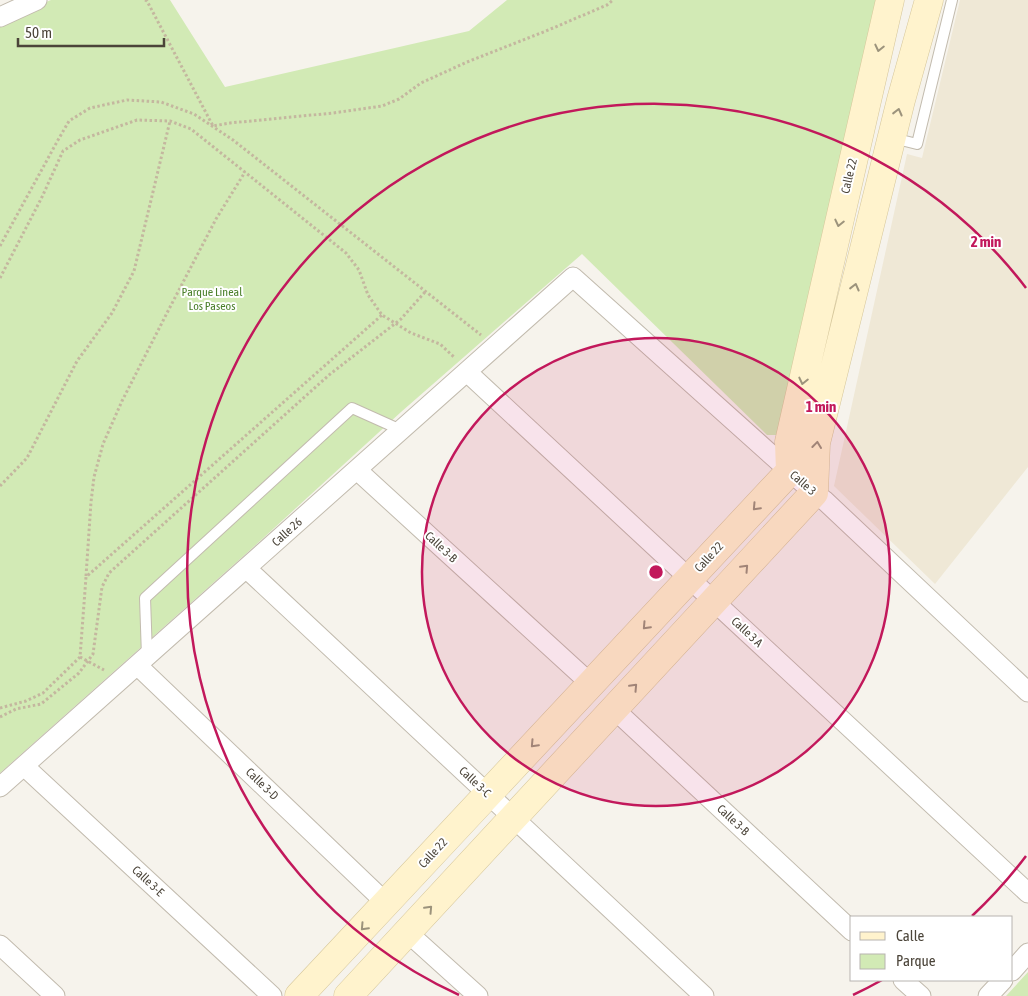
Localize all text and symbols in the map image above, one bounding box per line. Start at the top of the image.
scale bar [18,15,164,47]
text: 50 m [25,24,52,41]
one-way arrow [874,43,885,52]
one-way arrow [892,108,903,117]
street label: Calle 22 [838,157,860,195]
one-way arrow [834,219,845,227]
text: 2 min [971,233,1001,250]
one-way arrow [849,282,860,291]
park label: Parque Lineal Los Paseos [182,285,243,313]
one-way arrow [798,377,809,386]
text: 1 min [806,398,836,415]
one-way arrow [811,441,822,449]
street label: Calle 3 [787,468,819,498]
one-way arrow [753,501,762,510]
street label: Calle 26 [269,515,305,549]
street label: Calle 3-B [422,529,460,566]
street label: Calle 22 [692,539,726,575]
centre of rings [647,563,665,581]
one-way arrow [739,565,748,574]
street label: Calle 3 A [729,614,766,650]
one-way arrow [642,620,651,629]
one-way arrow [628,684,637,693]
one-way arrow [531,739,540,748]
street label: Calle 3-C [456,764,494,801]
street label: Calle 3-D [243,765,281,803]
street label: Calle 3-B [714,802,752,839]
street label: Calle 22 [416,835,450,871]
street label: Calle 3-E [129,863,167,899]
one-way arrow [423,906,432,915]
legend [850,916,1013,981]
one-way arrow [361,921,370,930]
text: Calle [896,927,925,944]
text: Parque [896,952,936,969]

